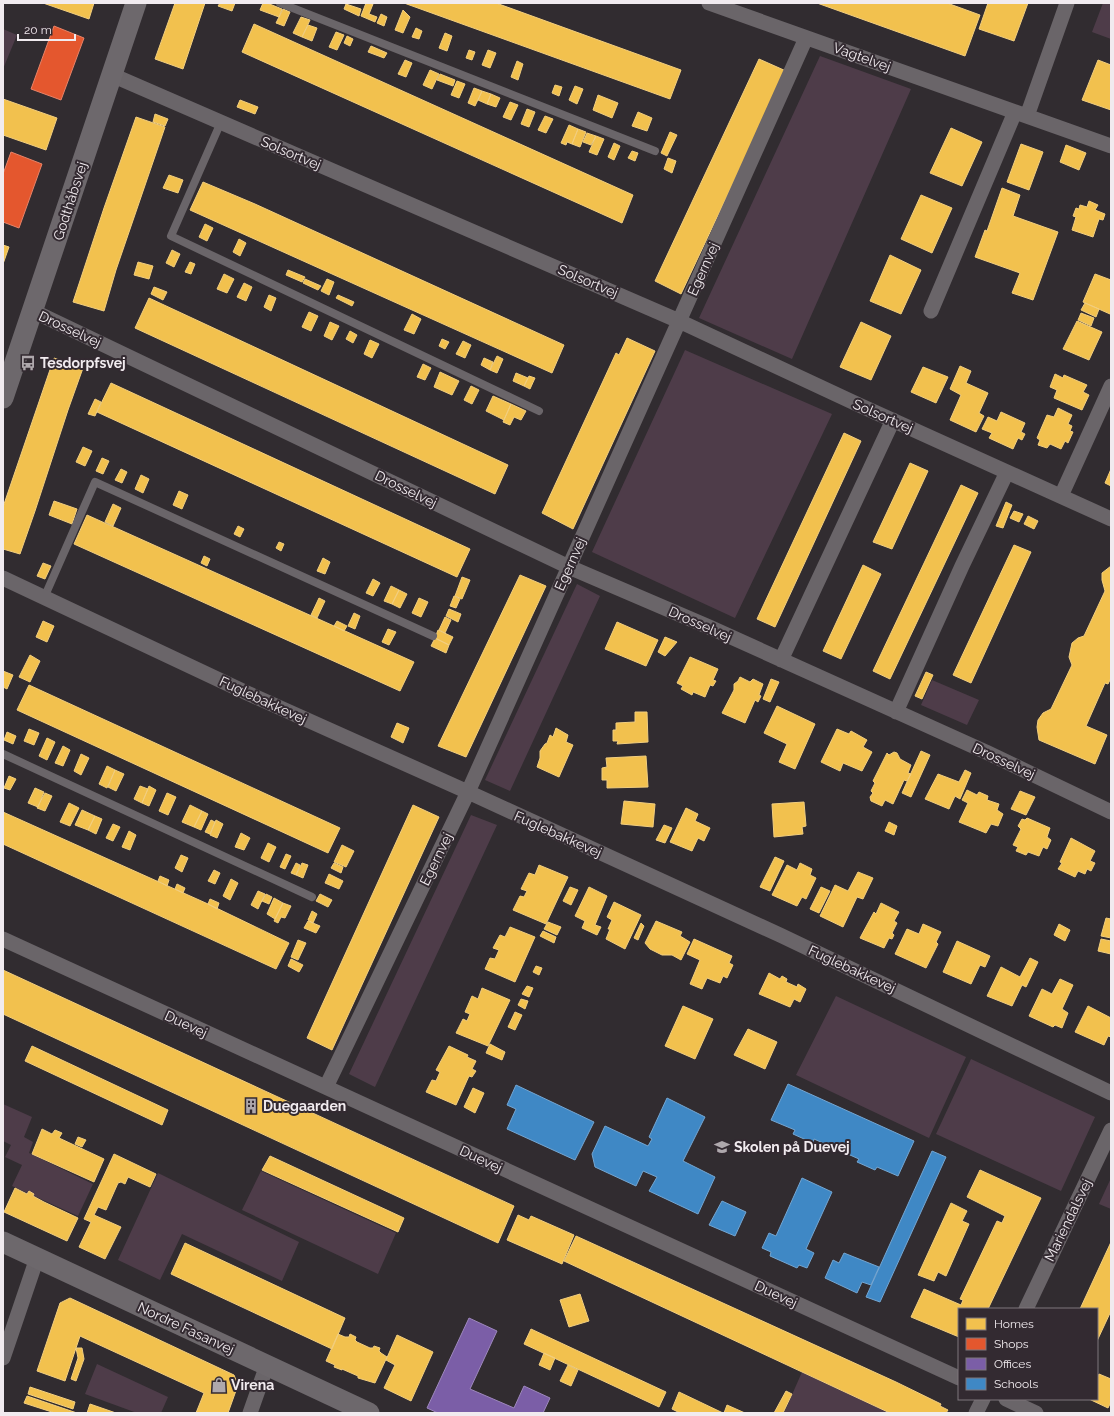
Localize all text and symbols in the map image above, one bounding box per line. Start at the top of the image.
scale bar [18,16,75,42]
text: 20 m [24,23,52,37]
street label: Vagtelvej [831,39,893,75]
street label: Solsortvej [258,133,324,173]
street label: Godthåbsvej [50,160,90,242]
street label: Egernvej [684,240,722,298]
street label: Solsortvej [555,261,621,301]
street label: Drosselvej [36,308,104,350]
bus stop icon: Tesdorpfsvej [19,354,37,372]
place label: Tesdorpfsvej [40,355,126,371]
street label: Solsortvej [851,396,915,436]
street label: Drosselvej [372,467,440,511]
street label: Egernvej [551,535,589,593]
street label: Drosselvej [666,603,734,645]
street label: Fuglebakkevej [217,673,309,727]
street label: Drosselvej [970,740,1038,782]
street label: Fuglebakkevej [512,808,604,860]
street label: Egernvej [416,830,456,888]
street label: Fuglebakkevej [806,942,898,996]
street label: Duevej [162,1007,210,1041]
building icon: Duegaarden [242,1097,260,1115]
place label: Duegaarden [263,1098,346,1114]
school or university icon: Skolen på Duevej [713,1138,731,1156]
place label: Skolen på Duevej [734,1139,850,1155]
street label: Duevej [457,1142,505,1176]
street label: Mariendalsvej [1041,1176,1095,1264]
street label: Duevej [752,1277,800,1311]
street label: Nordre Fasanvej [135,1299,237,1357]
legend [958,1308,1098,1400]
text: Homes [994,1317,1034,1331]
text: Shops [994,1337,1029,1351]
text: Offices [994,1357,1031,1371]
shop icon: Virena [210,1376,228,1394]
place label: Virena [231,1377,274,1393]
text: Schools [994,1377,1038,1391]

